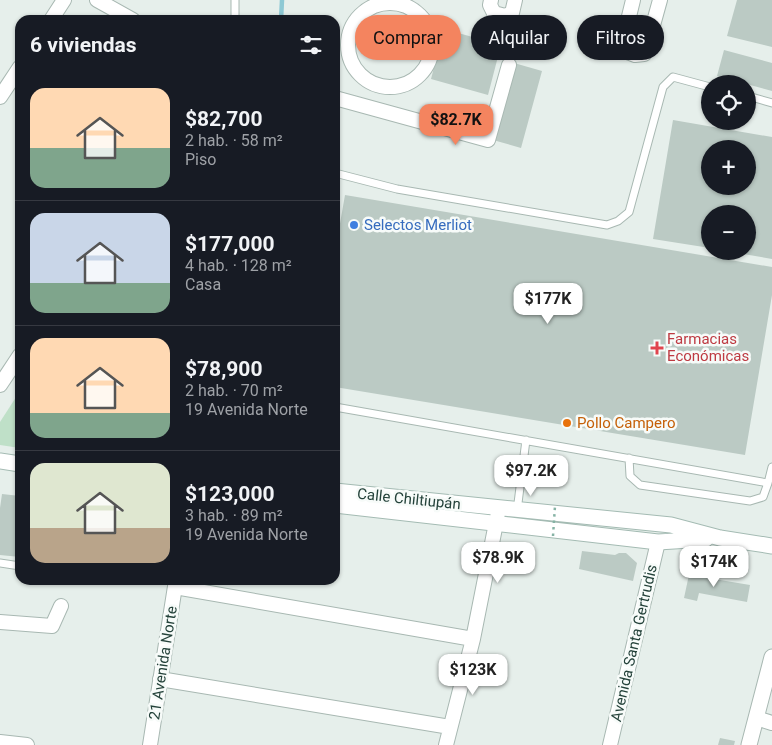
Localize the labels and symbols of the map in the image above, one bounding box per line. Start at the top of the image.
pin: $82.7K [415,104,497,146]
place label: Selectos Merliot [364,216,472,234]
marker: Selectos Merliot [348,219,360,231]
pin: $177K [513,282,583,325]
place label: Farmacias Económicas [667,330,749,365]
marker: Farmacias Económicas [651,342,663,354]
place label: Pollo Campero [577,414,675,432]
marker: Pollo Campero [561,417,573,429]
pin: $97.2K [490,454,572,497]
street label: Calle Chiltiupán [356,485,462,513]
pin: $78.9K [457,542,539,584]
pin: $174K [679,546,749,588]
street label: Avenida Santa Gertrudis [607,563,661,723]
street label: 21 Avenida Norte [145,605,181,721]
pin: $123K [438,654,508,696]

